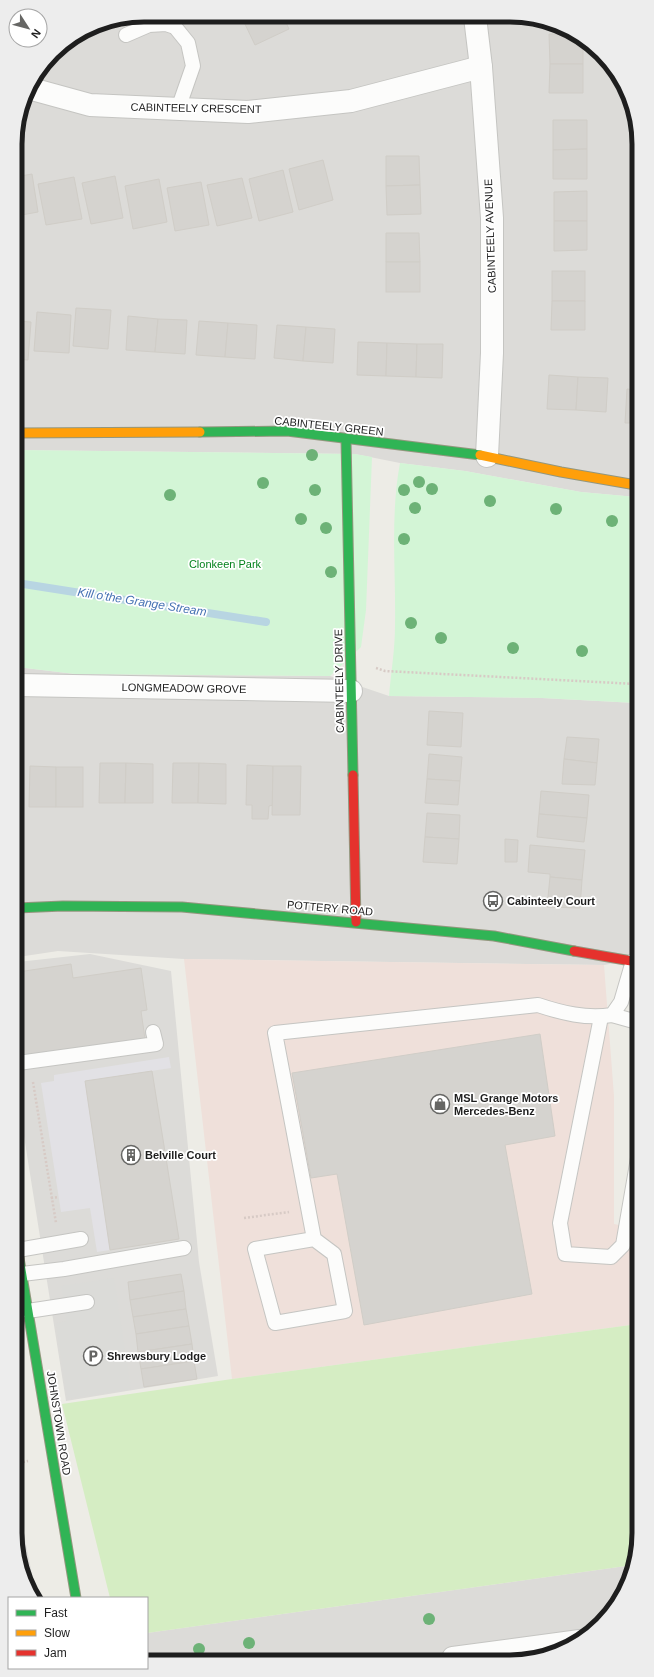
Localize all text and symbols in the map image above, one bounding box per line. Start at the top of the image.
north arrow [8,8,48,48]
text: N [29,27,43,41]
street label: CABINTEELY CRESCENT [130,101,262,115]
street label: CABINTEELY AVENUE [482,179,498,293]
street label: CABINTEELY GREEN [274,414,384,438]
park label: Clonkeen Park [189,558,262,570]
water label: Kill o'the Grange Stream [77,585,207,619]
street label: CABINTEELY DRIVE [332,629,346,733]
street label: LONGMEADOW GROVE [122,681,246,695]
bus stop icon: Cabinteely Court [482,890,504,912]
place label: Cabinteely Court [507,895,595,907]
street label: POTTERY ROAD [286,898,374,918]
place label: MSL Grange Motors Mercedes-Benz [454,1092,558,1117]
shop icon: MSL Grange Motors Mercedes-Benz [429,1093,451,1115]
building icon: Belville Court [120,1144,142,1166]
place label: Belville Court [145,1149,216,1161]
parking icon: Shrewsbury Lodge [82,1345,104,1367]
place label: Shrewsbury Lodge [107,1350,206,1362]
street label: JOHNSTOWN ROAD [45,1370,73,1476]
legend [8,1597,148,1669]
text: Fast [44,1606,68,1620]
text: Slow [44,1626,70,1640]
text: Jam [44,1646,67,1660]

